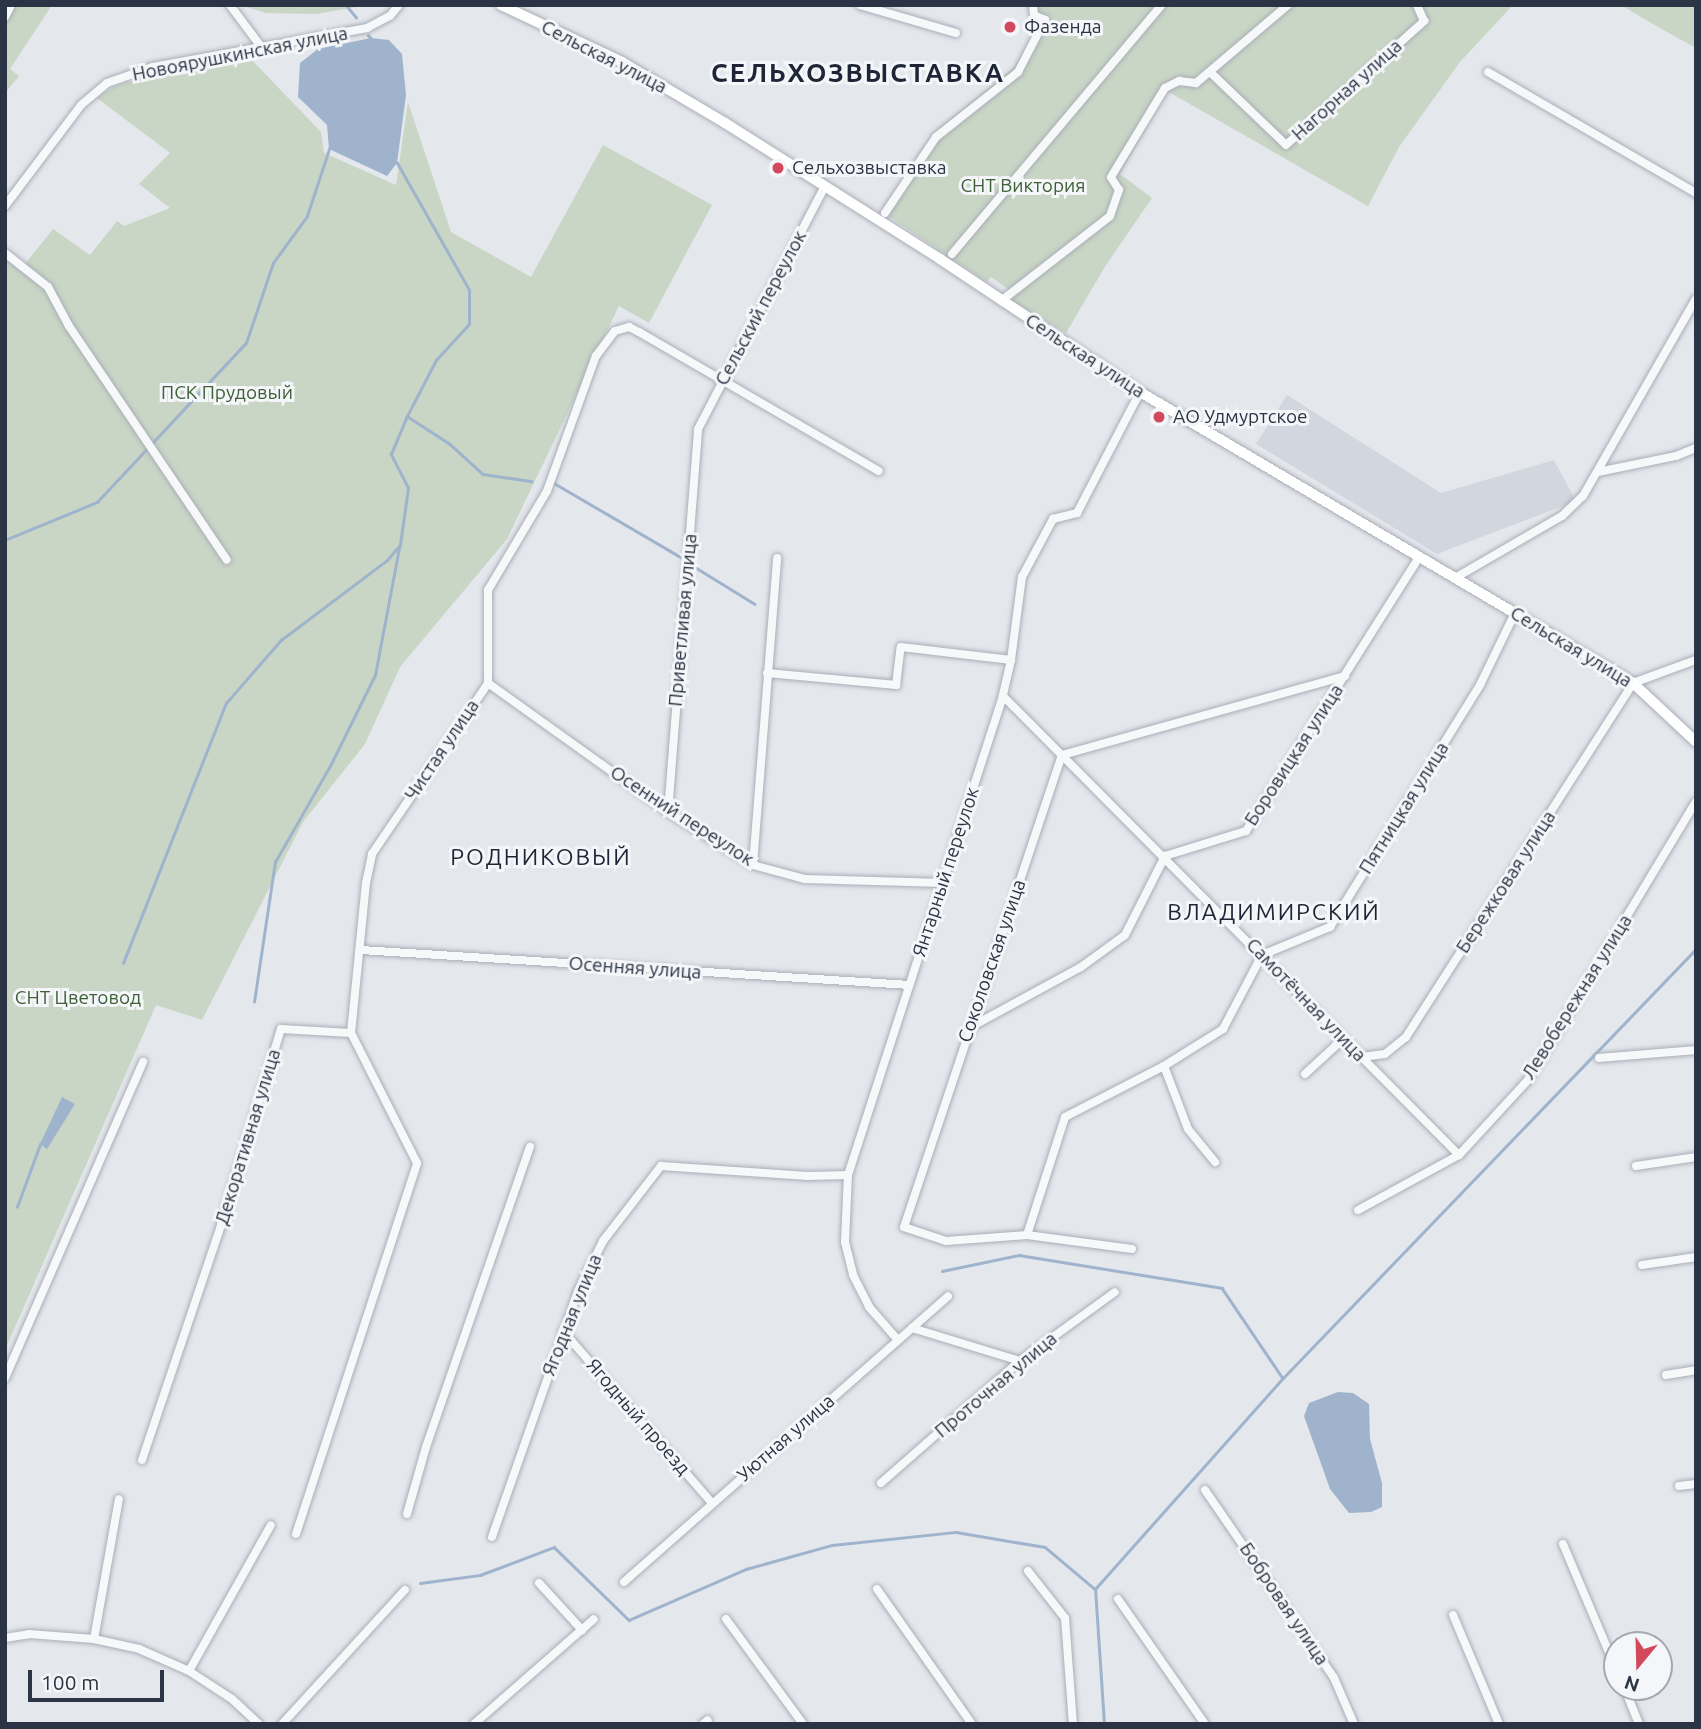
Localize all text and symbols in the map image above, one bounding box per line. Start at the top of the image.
street label: Сельская улица [537,16,671,98]
place label: Фазенда [1024,16,1102,38]
marker: Фазенда [1002,19,1018,35]
street label: Новоярушкинская улица [130,22,350,86]
street label: Нагорная улица [1287,35,1407,145]
district label: СЕЛЬХОЗВЫСТАВКА [713,57,1003,89]
place label: Сельхозвыставка [792,157,946,179]
marker: Сельхозвыставка [770,160,786,176]
park label: СНТ Виктория [960,175,1086,197]
street label: Сельский переулок [710,227,812,389]
street label: Сельская улица [1021,309,1149,403]
park label: ПСК Прудовый [161,382,293,404]
place label: АО Удмуртское [1173,406,1307,428]
marker: АО Удмуртское [1151,409,1167,425]
street label: Приветливая улица [664,533,702,707]
street label: Сельская улица [1506,602,1636,692]
street label: Боровицкая улица [1240,680,1348,830]
street label: Чистая улица [400,695,484,805]
street label: Пятницкая улица [1354,738,1454,878]
street label: Осенний переулок [606,761,758,871]
street label: Янтарный переулок [908,784,984,960]
street label: Бережковая улица [1451,807,1561,957]
district label: РОДНИКОВЫЙ [452,843,630,871]
street label: Соколовская улица [953,876,1031,1046]
district label: ВЛАДИМИРСКИЙ [1169,898,1379,926]
street label: Левобережная улица [1517,910,1637,1084]
street label: Самотёчная улица [1241,934,1371,1066]
street label: Осенняя улица [568,952,702,984]
park label: СНТ Цветовод [15,987,141,1009]
street label: Декоративная улица [210,1046,286,1228]
street label: Ягодная улица [537,1251,607,1379]
street label: Проточная улица [930,1327,1062,1443]
street label: Ягодный проезд [581,1354,695,1480]
street label: Уютная улица [733,1390,839,1486]
street label: Бобровая улица [1235,1538,1333,1670]
north arrow [1603,1631,1673,1701]
scale bar [32,1656,168,1700]
text: 100 m [41,1670,99,1694]
text: N [1622,1671,1642,1697]

